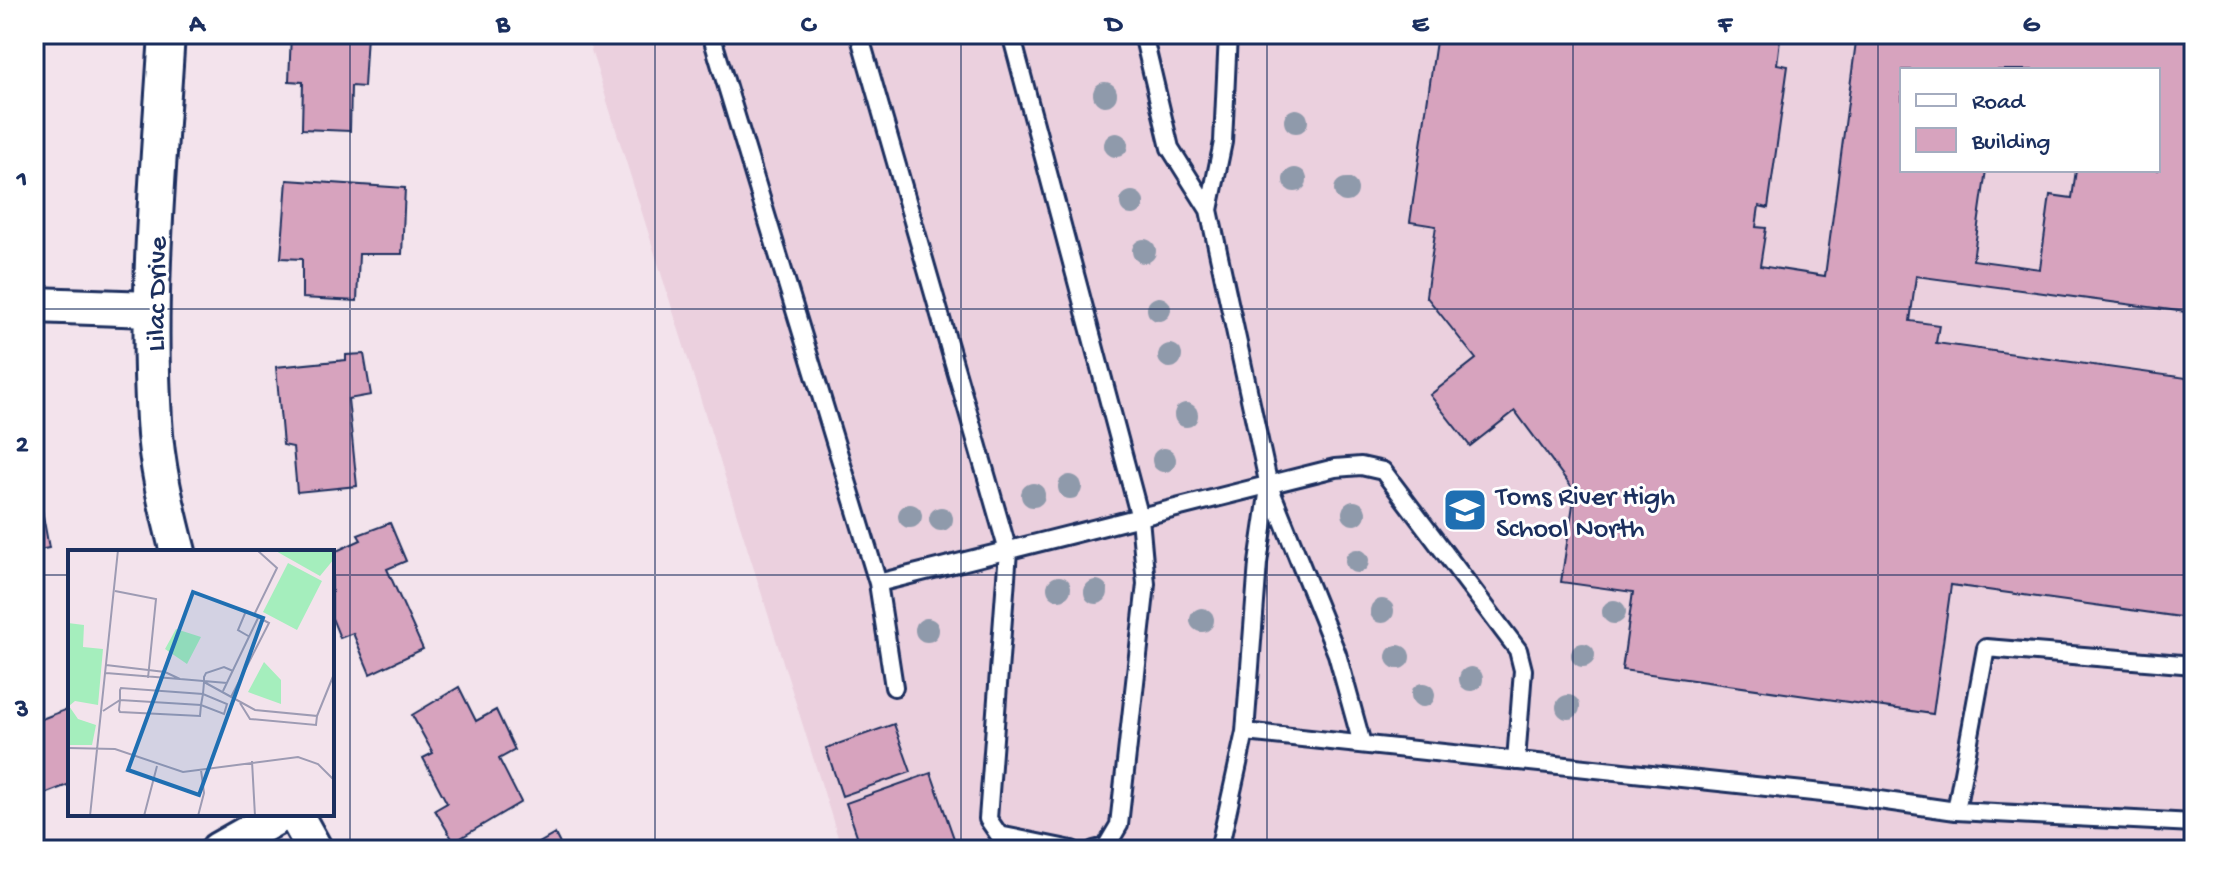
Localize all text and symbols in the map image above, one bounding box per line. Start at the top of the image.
text: A [188,11,206,42]
text: B [495,11,511,42]
text: C [801,11,818,42]
text: D [1104,11,1124,42]
text: E [1412,11,1430,42]
text: F [1717,11,1733,42]
text: G [2023,11,2041,42]
legend [1900,68,2160,172]
text: Road [1972,89,2026,118]
text: Building [1971,129,2050,158]
text: 1 [16,166,27,197]
street label: Lilac Drive [141,236,176,352]
text: 2 [16,431,29,462]
place label: Toms River High School North [1494,482,1675,547]
school or university icon: Toms River High School North [1441,486,1489,534]
inset map [68,550,334,816]
text: 3 [14,696,29,727]

